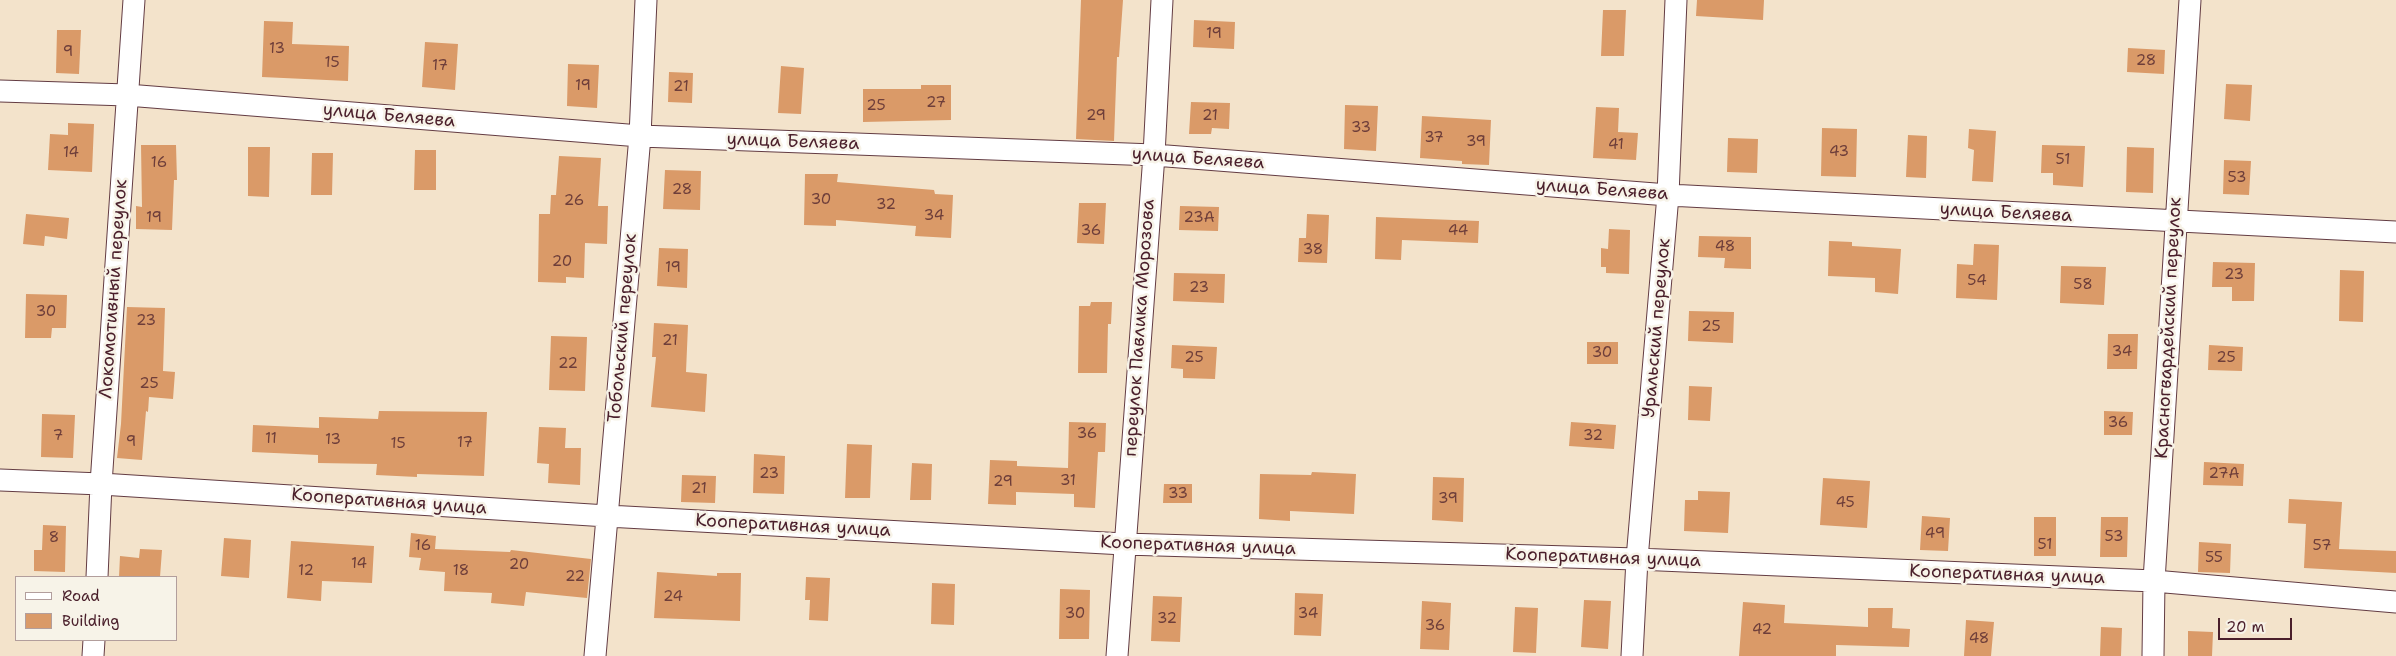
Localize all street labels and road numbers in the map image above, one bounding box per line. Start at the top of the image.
street label: улица Беляева [322,99,456,133]
street label: улица Беляева [726,129,860,155]
street label: улица Беляева [1131,144,1265,174]
street label: улица Беляева [1535,175,1669,205]
street label: Локомотивный переулок [96,179,132,399]
street label: Красногвардейский переулок [2151,197,2187,459]
street label: переулок Павлика Морозова [1120,199,1160,457]
street label: улица Беляева [1939,199,2073,227]
street label: Тобольский переулок [604,233,642,423]
street label: Уральский переулок [1638,237,1676,419]
street label: Кооперативная улица [291,484,487,520]
street label: Кооперативная улица [695,510,891,542]
street label: Кооперативная улица [1100,532,1296,560]
street label: Кооперативная улица [1505,544,1701,572]
street label: Кооперативная улица [1909,561,2105,589]

